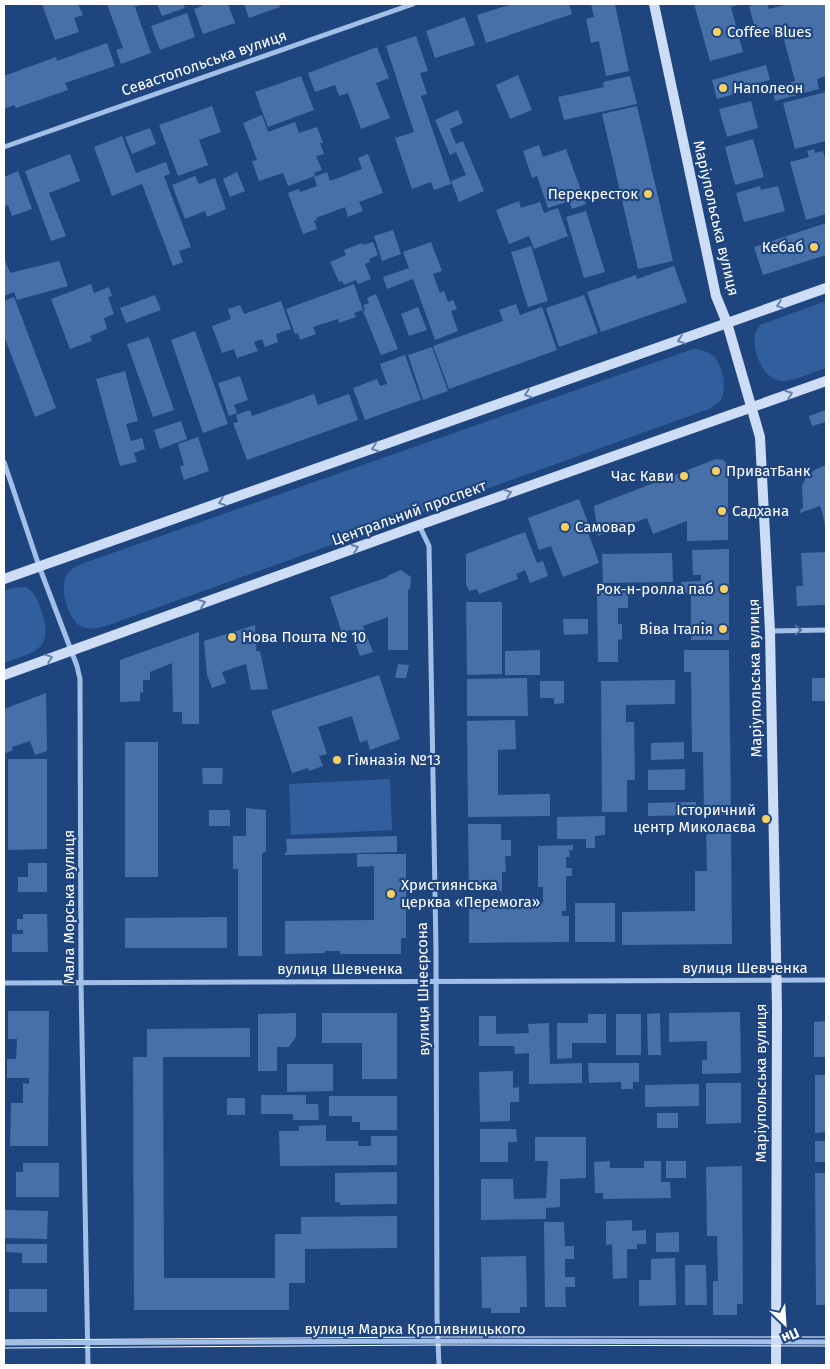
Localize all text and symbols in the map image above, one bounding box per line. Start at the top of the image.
place label: Coffeе Blues [727,23,812,41]
street label: Севастопольська вулиця [119,26,289,100]
marker: Coffeе Blues [711,26,723,38]
place label: Наполеон [733,79,803,97]
marker: Наполеон [717,82,729,94]
street label: Маріупольська вулиця [689,139,743,297]
place label: Перекресток [548,185,638,203]
marker: Перекресток [642,188,654,200]
place label: Кебаб [762,238,804,256]
marker: Кебаб [808,241,820,253]
one-way arrow [777,299,785,309]
one-way arrow [678,334,686,344]
one-way arrow [524,388,533,398]
one-way arrow [784,390,793,400]
one-way arrow [371,442,380,452]
place label: ПриватБанк [726,462,811,480]
marker: ПриватБанк [710,465,722,477]
place label: Час Кави [611,467,674,485]
marker: Час Кави [678,470,690,482]
street label: Центральний проспект [329,477,489,549]
one-way arrow [503,489,512,499]
one-way arrow [218,496,226,506]
place label: Садхана [732,502,789,520]
marker: Садхана [716,505,728,517]
place label: Самовар [575,518,636,536]
marker: Самовар [559,521,571,533]
one-way arrow [350,544,359,554]
place label: Рок-н-ролла паб [596,580,714,598]
marker: Рок-н-ролла паб [718,583,730,595]
street label: Маріупольська вулиця [745,598,765,758]
one-way arrow [198,599,206,609]
place label: Віва Італія [639,620,713,638]
marker: Віва Італія [717,623,729,635]
one-way arrow [794,625,802,635]
place label: Нова Пошта № 10 [242,628,366,646]
marker: Нова Пошта № 10 [226,631,238,643]
one-way arrow [45,654,53,664]
place label: Гімназія №13 [347,751,441,769]
marker: Гімназія №13 [331,754,343,766]
place label: Історичний центр Миколаєва [633,801,756,836]
marker: Історичний центр Миколаєва [760,813,772,825]
street label: Мала Морська вулиця [60,830,78,984]
place label: Християнська церква «Перемога» [401,876,540,911]
marker: Християнська церква «Перемога» [385,888,397,900]
street label: вулиця Шнеєрсона [413,922,433,1056]
street label: вулиця Шевченка [682,959,808,977]
street label: вулиця Шевченка [277,960,403,978]
street label: Маріупольська вулиця [752,1004,770,1162]
north arrow [760,1299,810,1349]
street label: вулиця Марка Кропивницького [304,1320,526,1338]
text: Пн [779,1324,802,1347]

